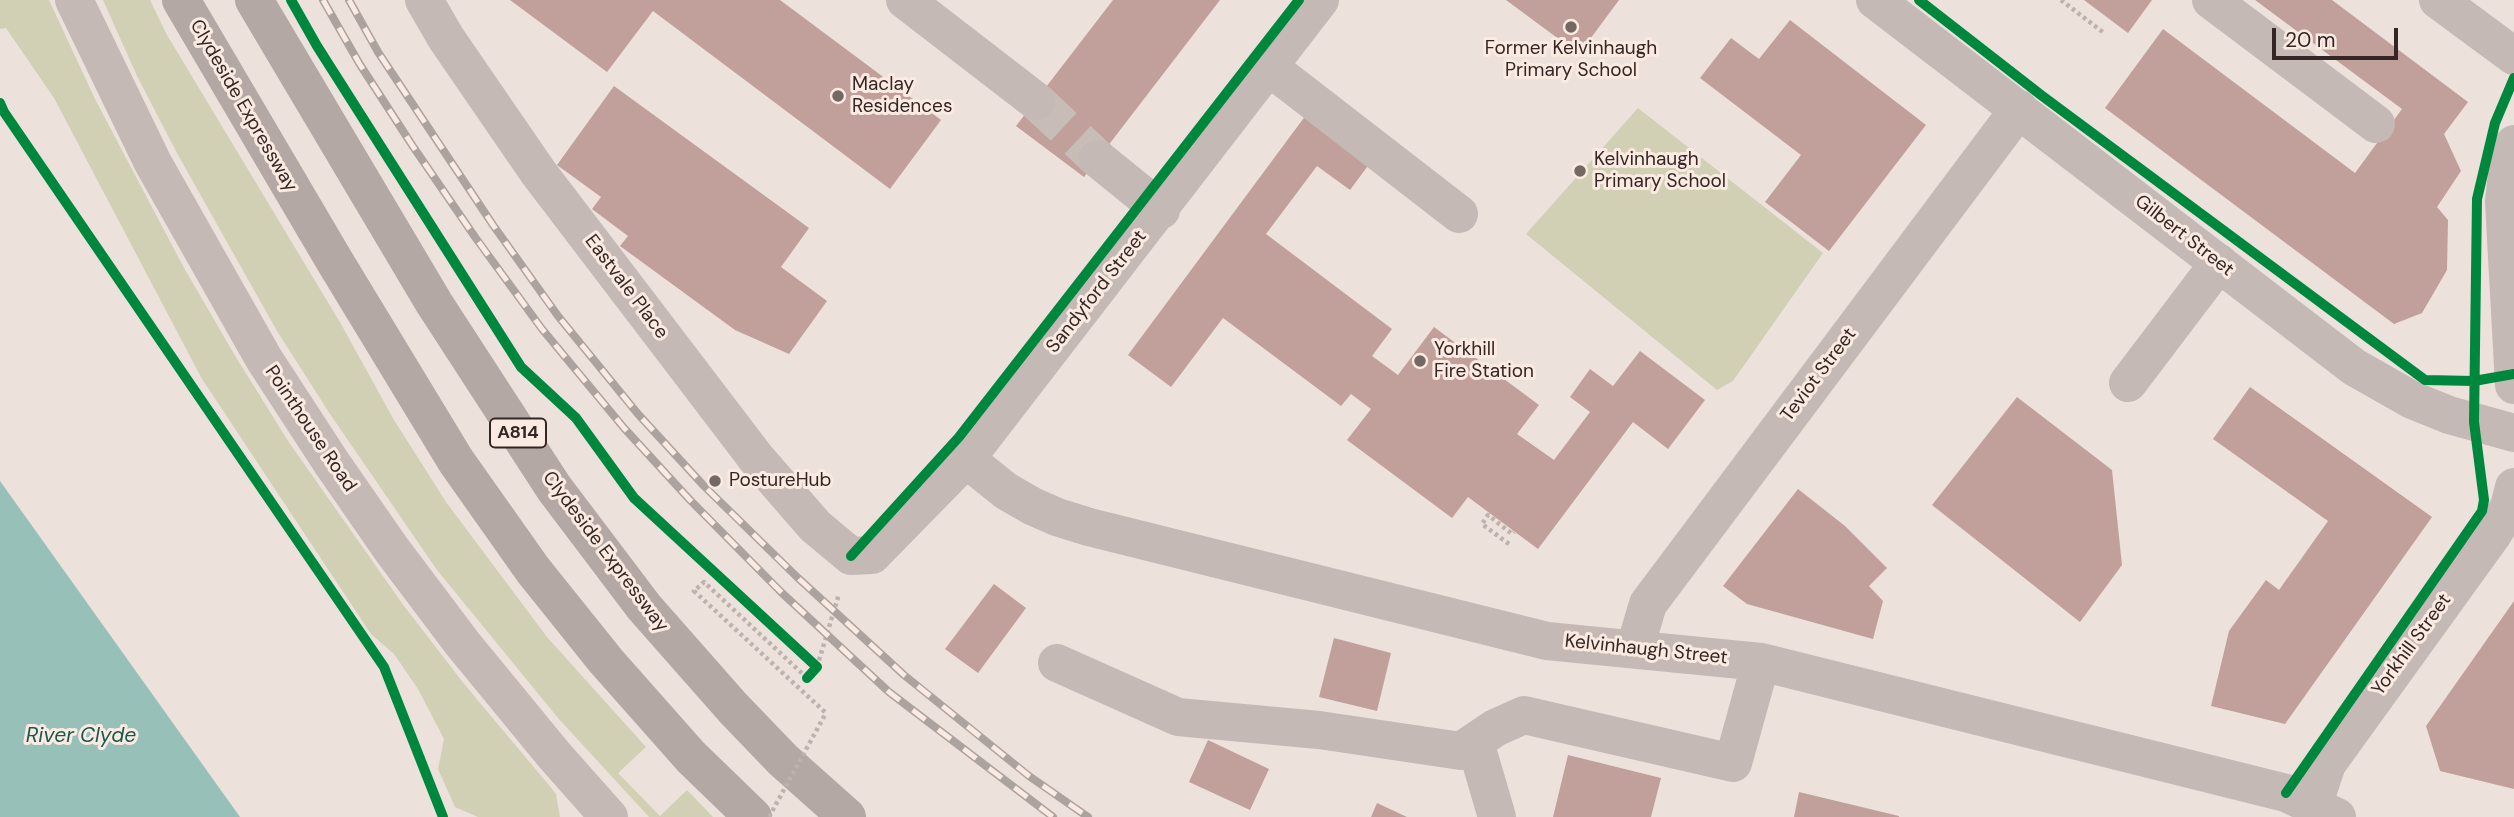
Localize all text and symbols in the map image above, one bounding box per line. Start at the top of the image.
scale bar [2276,14,2402,58]
street label: Clydeside Expressway [184,16,302,196]
marker: Former Kelvinhaugh Primary School [1563,19,1579,35]
text: 20 m [2285,26,2336,54]
place label: Former Kelvinhaugh Primary School [1485,38,1657,82]
place label: Maclay Residences [852,74,952,118]
marker: Maclay Residences [830,88,846,104]
place label: Kelvinhaugh Primary School [1594,149,1726,193]
marker: Kelvinhaugh Primary School [1572,163,1588,179]
street label: Gilbert Street [2130,190,2238,282]
street label: Sandyford Street [1042,226,1152,358]
street label: Eastvale Place [579,230,673,344]
street label: Teviot Street [1776,324,1862,426]
place label: Yorkhill Fire Station [1434,339,1534,383]
marker: Yorkhill Fire Station [1412,353,1428,369]
street label: Pointhouse Road [259,362,361,496]
road number: A814 [490,418,546,447]
street label: Clydeside Expressway [537,467,673,637]
place label: PostureHub [729,470,831,492]
marker: PostureHub [707,473,723,489]
street label: Yorkhill Street [2367,590,2457,700]
street label: Kelvinhaugh Street [1563,630,1729,670]
water label: River Clyde [26,723,136,749]

